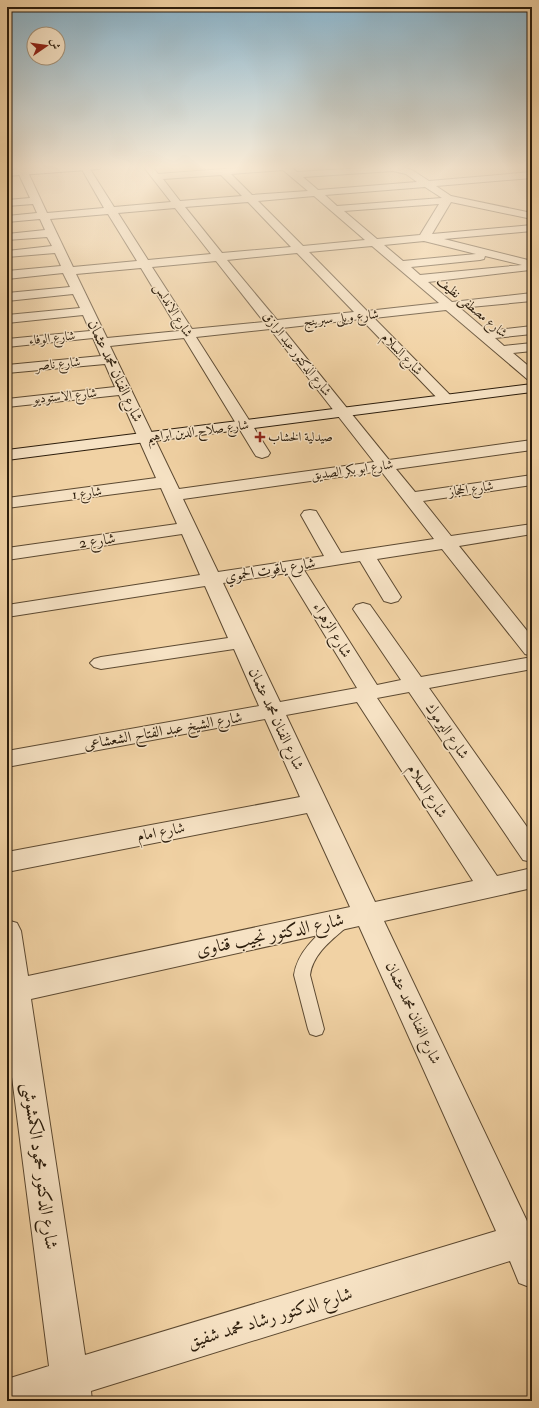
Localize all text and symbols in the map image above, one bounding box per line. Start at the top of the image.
north arrow [26,26,66,66]
text: ش [48,37,63,51]
street label: شارع مصطفى نظيف [432,273,511,343]
street label: شارع الاندلس [147,280,196,342]
street label: شارع ويلى سبرينج [302,306,380,333]
street label: شارع الدكتور عبد الرازق [257,309,335,401]
street label: شارع الفنان محمد عثمان [80,317,147,426]
street label: شارع الوفاء [28,328,76,351]
street label: شارع السلام [376,330,426,381]
street label: شارع ناصر [33,354,81,377]
street label: شارع الاستوديو [30,385,98,411]
street label: شارع صلاح الدين ابراهيم [146,417,250,450]
place label: صيدلية الخشاب [268,429,333,445]
marker: صيدلية الخشاب [255,432,265,442]
street label: شارع ابو بكر الصديق [310,456,394,487]
street label: شارع الحجاز [446,478,495,503]
street label: شارع 1 [71,483,103,506]
street label: شارع 2 [77,529,117,556]
street label: شارع ياقوت الحموي [223,553,317,590]
street label: شارع الزهراء [306,599,356,663]
street label: شارع الفنان محمد عثمان [241,665,308,774]
street label: شارع اليرموك [418,699,473,764]
street label: شارع الشيخ عبد الفتاح الشعشاعى [82,708,244,758]
street label: شارع السلام [400,760,452,823]
street label: شارع امام [135,818,187,849]
street label: شارع الدكتور نجيب قناوى [194,908,347,965]
street label: شارع الفنان محمد عثمان [378,959,445,1068]
street label: شارع الدكتور محمود الكمشوشى [14,1081,63,1251]
street label: شارع الدكتور رشاد محمد شفيق [185,1282,356,1357]

